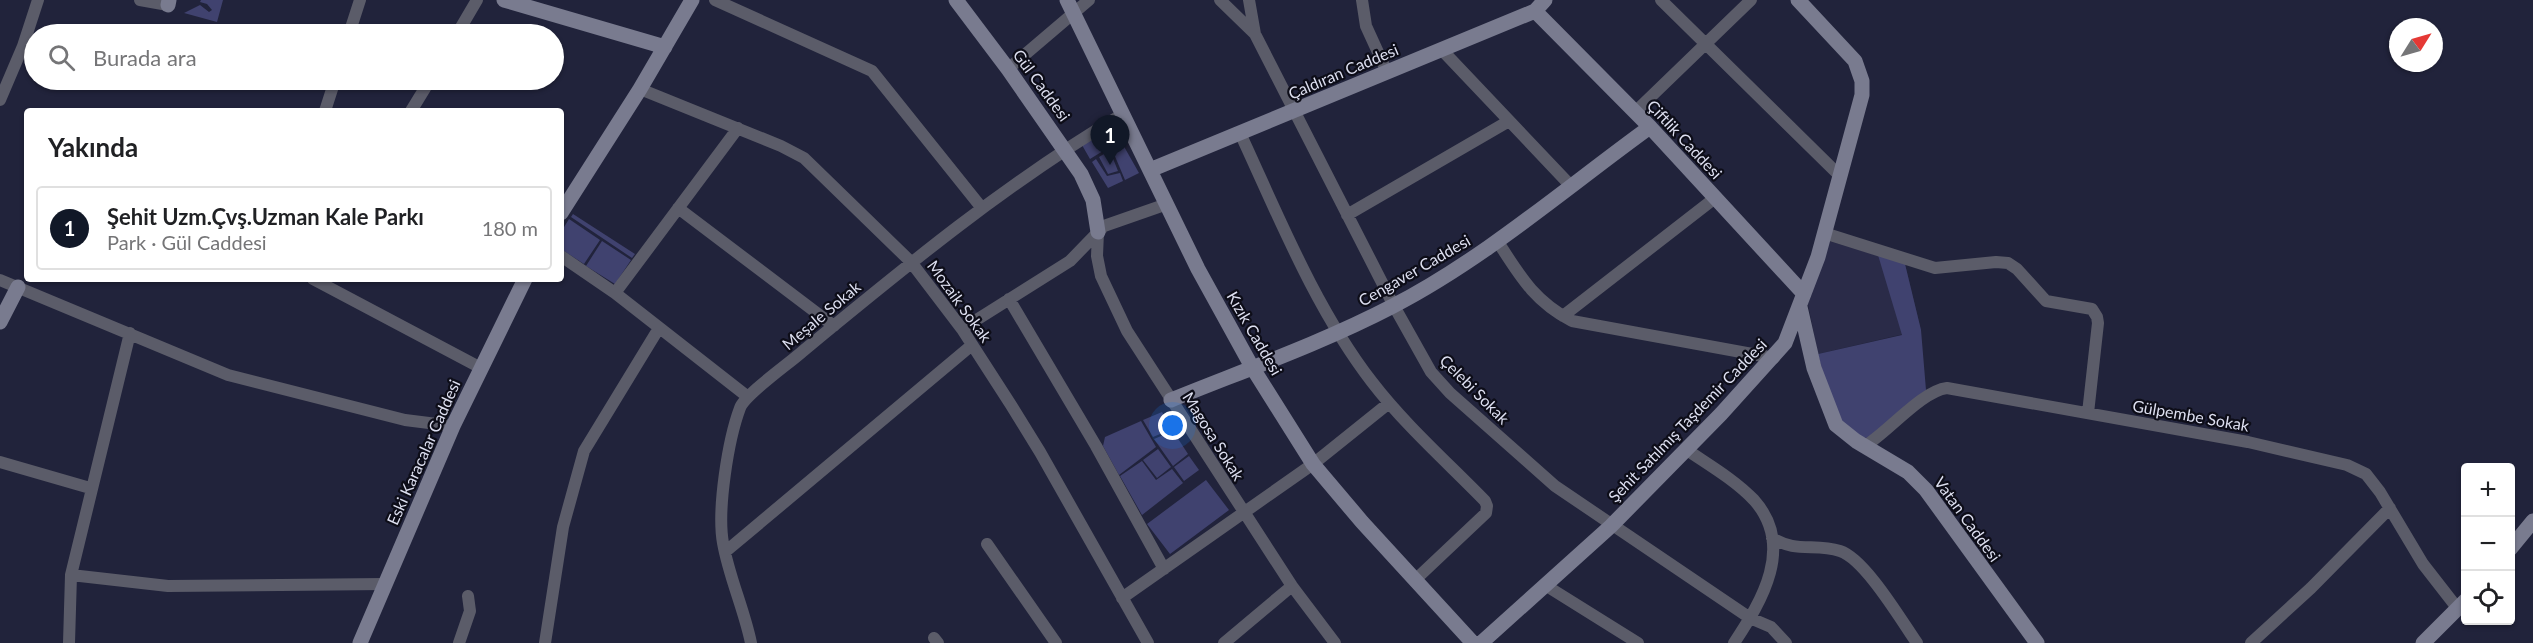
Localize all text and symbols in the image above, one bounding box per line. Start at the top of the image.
north arrow [2389,18,2443,72]
search box [24,24,564,90]
street label: Çaldıran Caddesi [1285,39,1401,103]
icon: search [45,41,78,74]
text: Burada ara [93,44,197,71]
street label: Gül Caddesi [1010,45,1074,125]
street label: Çiftlik Caddesi [1644,96,1726,182]
pin: 1 [1090,116,1130,165]
text: Yakında [48,131,138,163]
text: Şehit Uzm.Çvş.Uzman Kale Parkı [107,203,424,230]
text: 1 [64,216,75,240]
text: 180 m [482,216,538,240]
text: Park · Gül Caddesi [107,230,267,254]
street label: Cengaver Caddesi [1355,230,1473,310]
street label: Mozaik Sokak [924,256,997,346]
street label: Meşale Sokak [778,276,865,353]
street label: Kızık Caddesi [1223,288,1287,378]
street label: Şehit Satılmış Taşdemir Caddesi [1604,334,1770,506]
street label: Çelebi Sokak [1436,350,1514,428]
street label: Eski Karacalar Caddesi [382,376,464,528]
street label: Magosa Sokak [1179,388,1249,484]
street label: Gülpembe Sokak [2131,395,2252,435]
your location [1158,411,1187,440]
map controls [2461,463,2515,625]
button: + [2461,463,2515,517]
street label: Vatan Caddesi [1931,473,2005,565]
button: − [2461,517,2515,571]
button: locate [2461,571,2515,625]

